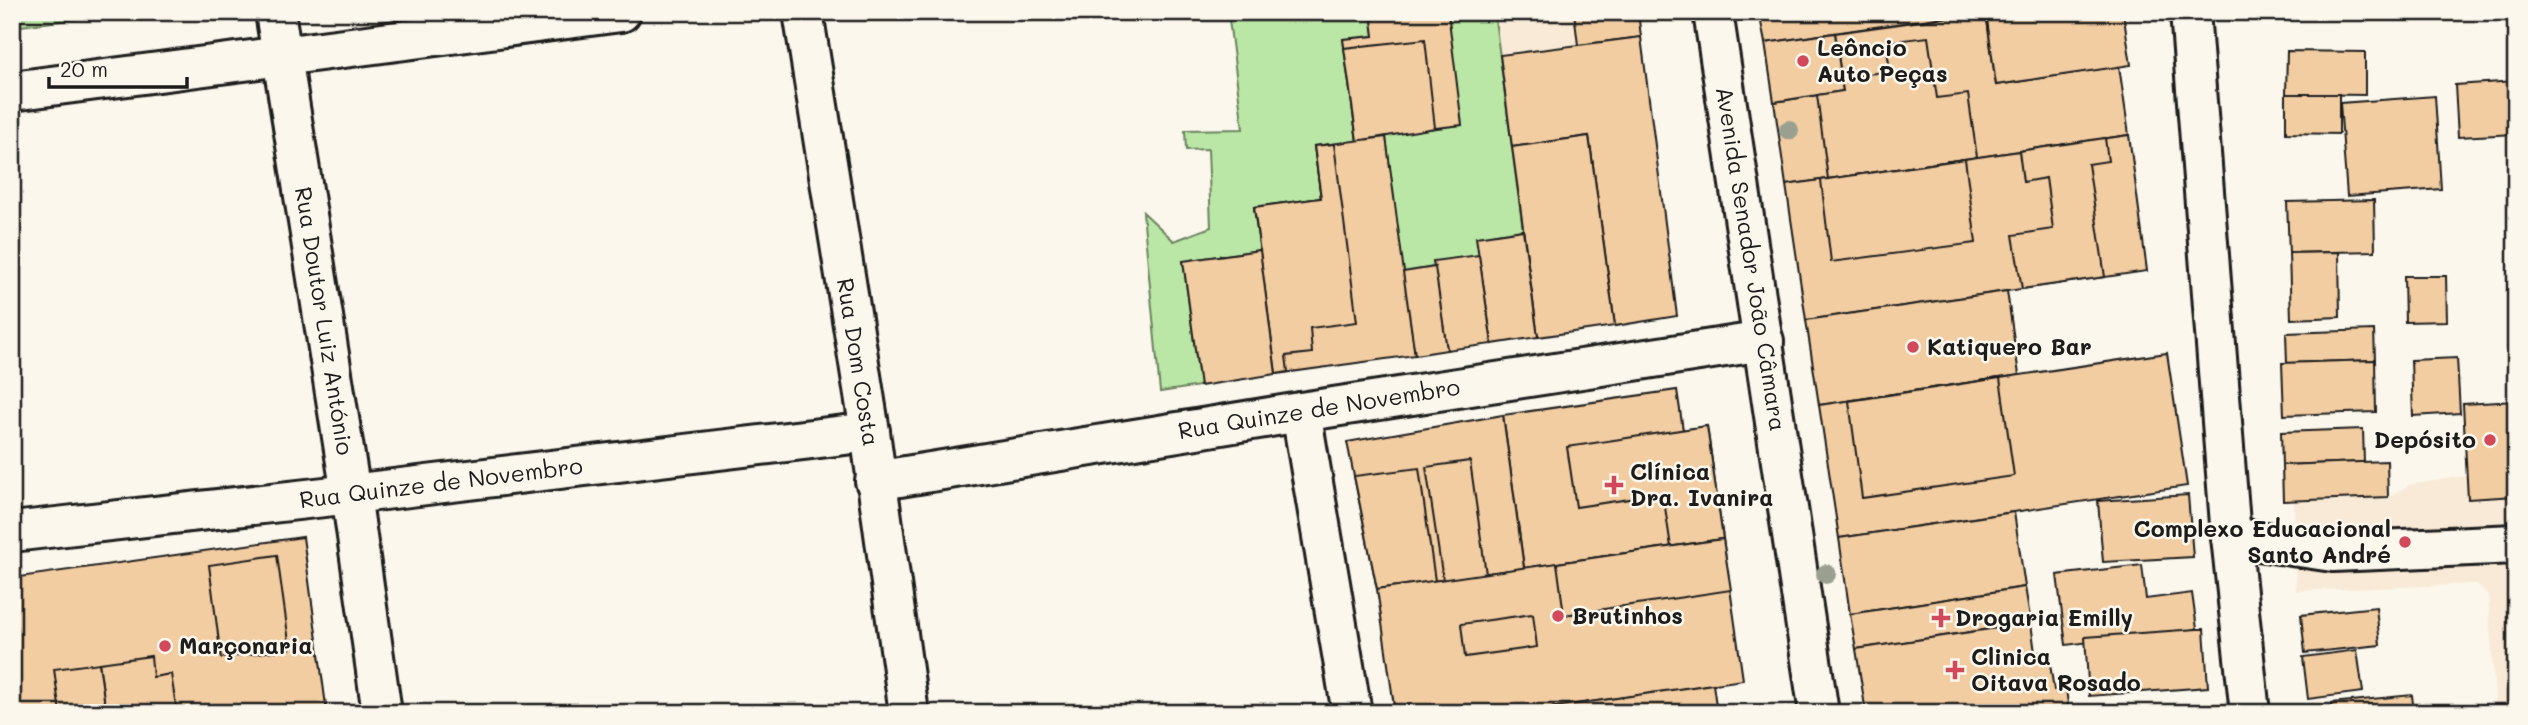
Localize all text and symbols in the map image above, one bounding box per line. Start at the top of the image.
place label: Leôncio Auto Peças [1817,32,1948,88]
scale bar [49,46,187,90]
marker: Leôncio Auto Peças [1795,53,1811,69]
text: 20 m [60,55,108,82]
street label: Avenida Senador João Câmara [1710,84,1794,433]
street label: Rua Doutor Luiz António [289,184,361,457]
street label: Rua Dom Costa [831,276,887,448]
place label: Katiquero Bar [1927,331,2092,361]
marker: Katiquero Bar [1905,339,1921,355]
street label: Rua Quinze de Novembro [1176,371,1462,445]
place label: Depósito [2374,424,2476,454]
marker: Depósito [2482,432,2498,448]
street label: Rua Quinze de Novembro [298,450,584,514]
place label: Clínica Dra. Ivanira [1630,456,1773,512]
marker: Clínica Dra. Ivanira [1604,475,1624,495]
place label: Complexo Educacional Santo André [2134,513,2391,569]
marker: Complexo Educacional Santo André [2397,534,2413,550]
place label: Brutinhos [1572,600,1683,630]
place label: Drogaria Emilly [1955,602,2133,632]
marker: Brutinhos [1550,608,1566,624]
marker: Drogaria Emilly [1933,610,1949,626]
place label: Marçonaria [179,630,313,660]
marker: Marçonaria [157,638,173,654]
place label: Clinica Oitava Rosado [1971,641,2141,697]
marker: Clinica Oitava Rosado [1945,660,1965,680]

